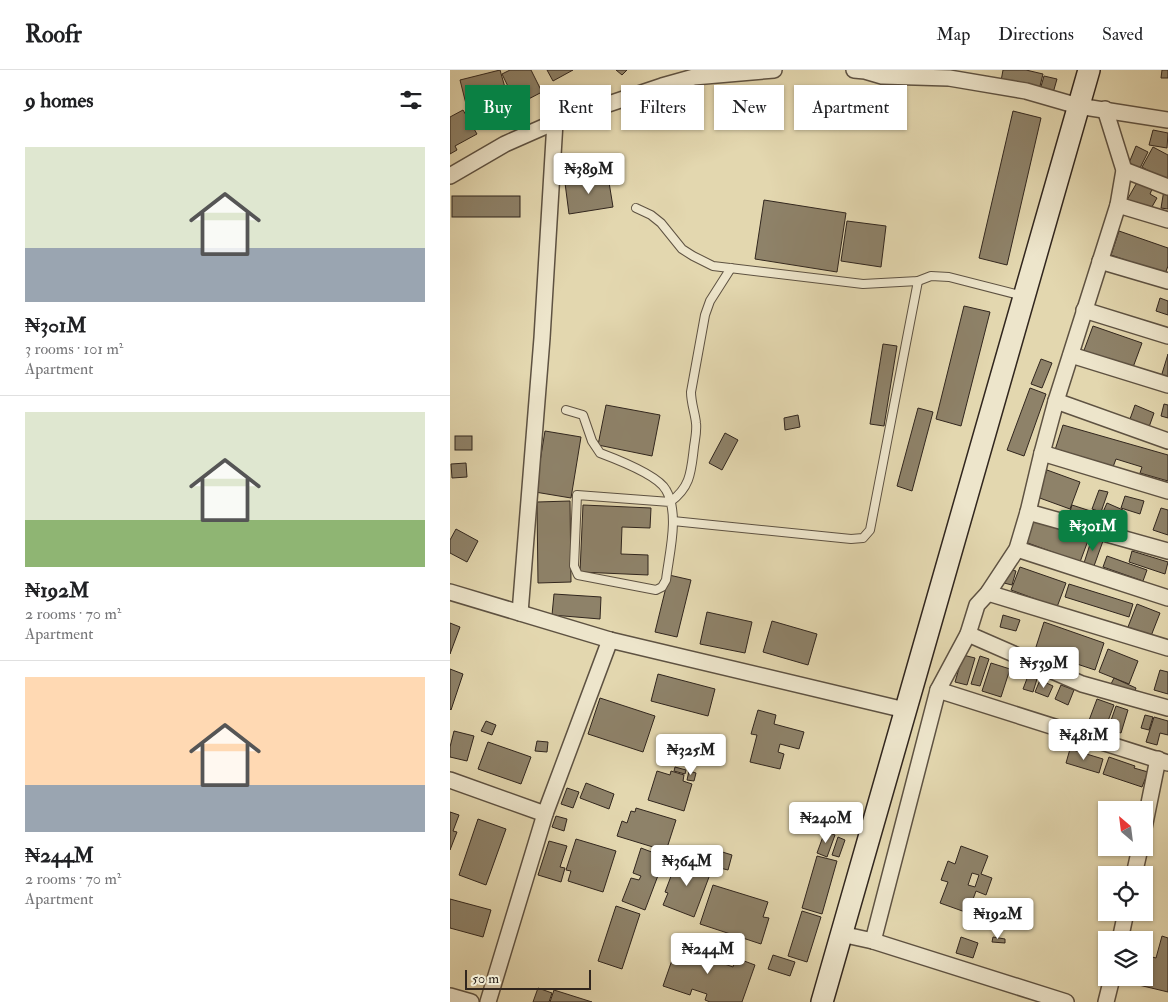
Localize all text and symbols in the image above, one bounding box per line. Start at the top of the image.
text: Roofr [25,19,82,50]
text: Map [937,23,970,46]
text: Directions [998,23,1074,46]
text: Saved [1102,23,1143,46]
chip: Buy [465,85,530,130]
chip: Rent [540,85,611,130]
chip: Filters [621,85,704,130]
chip: New [714,85,784,130]
chip: Apartment [794,85,907,130]
icon: filters [397,86,425,114]
text: 9 homes [25,87,94,114]
pin: ₦389M [554,152,624,195]
text: ₦389M [565,159,613,179]
icon: home [180,179,270,269]
text: ₦301M [25,312,87,339]
text: 3 rooms · 101 m² [25,339,123,359]
text: Apartment [25,359,93,379]
icon: home [180,445,270,535]
pin: ₦301M [1058,510,1128,552]
text: ₦301M [1070,516,1116,536]
text: ₦192M [25,577,89,604]
text: 2 rooms · 70 m² [25,604,121,624]
text: Apartment [25,624,93,644]
pin: ₦539M [1009,646,1079,689]
text: ₦539M [1020,653,1068,673]
icon: home [180,710,270,800]
pin: ₦481M [1049,718,1119,761]
text: ₦481M [1060,725,1108,745]
pin: ₦325M [656,734,726,776]
text: ₦325M [667,740,715,760]
north arrow [1098,801,1152,856]
map controls [1098,801,1153,986]
pin: ₦240M [791,802,861,844]
text: ₦240M [800,808,852,828]
text: ₦244M [25,842,94,869]
pin: ₦364M [652,844,722,887]
text: ₦364M [662,851,712,871]
button: locate [1098,866,1153,921]
text: 2 rooms · 70 m² [25,869,121,889]
text: Apartment [25,889,93,909]
pin: ₦192M [963,898,1033,940]
text: ₦192M [974,904,1022,924]
button: layers [1098,931,1153,986]
pin: ₦244M [673,932,743,975]
text: ₦244M [682,939,734,959]
scale bar [465,967,591,990]
text: 50 m [472,970,499,987]

